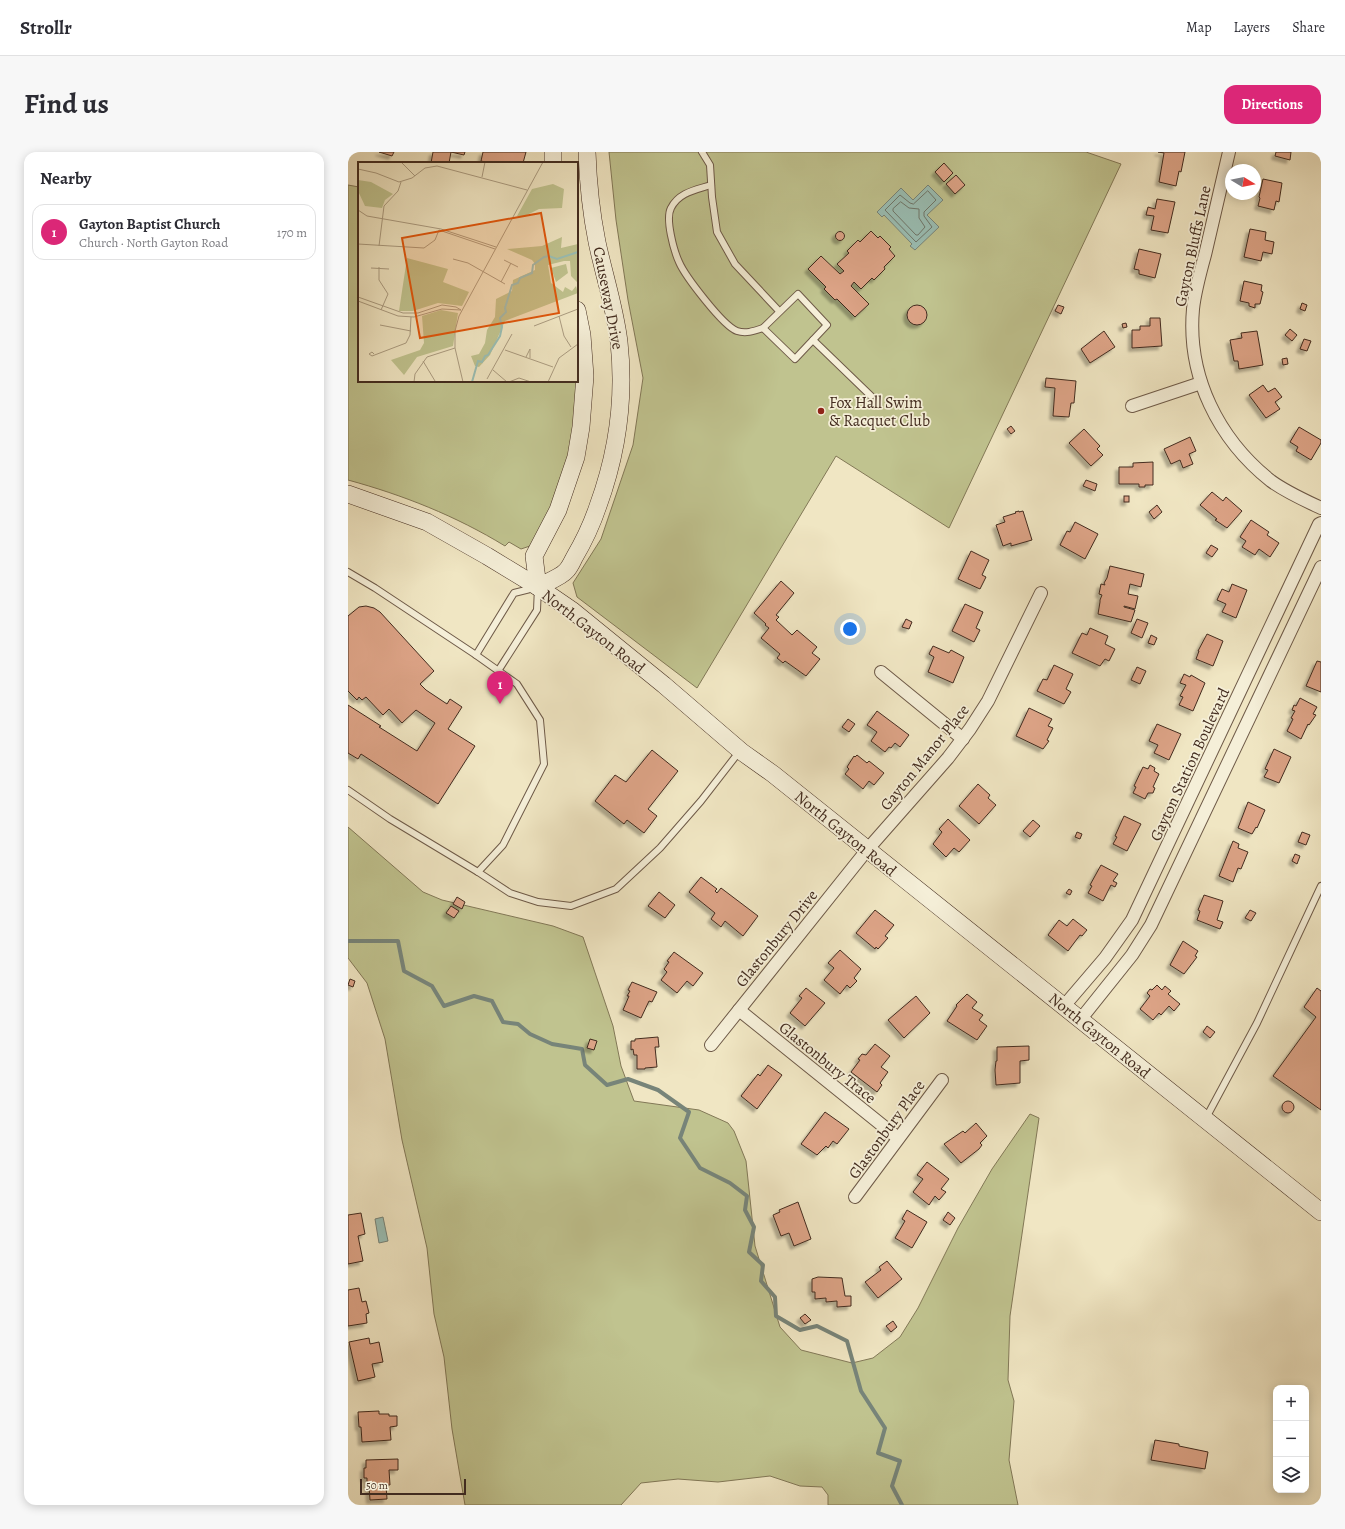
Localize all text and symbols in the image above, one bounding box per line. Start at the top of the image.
text: Strollr [20,15,72,41]
text: Map [1186,18,1212,37]
text: Layers [1234,18,1270,37]
text: Share [1292,18,1325,37]
text: Find us [24,85,109,123]
button: Directions [1224,85,1321,124]
inset map [358,162,578,382]
north arrow [1225,164,1261,200]
text: Nearby [40,167,91,190]
street label: Gayton Bluffs Lane [1169,184,1217,309]
text: Gayton Baptist Church [79,214,220,234]
text: 1 [52,224,56,241]
text: 170 m [277,224,307,241]
text: Church · North Gayton Road [79,234,228,251]
street label: Causeway Drive [587,245,629,351]
place label: Fox Hall Swim & Racquet Club [829,392,930,432]
marker: Fox Hall Swim & Racquet Club [816,406,826,416]
street label: North Gayton Road [537,584,650,679]
your location [840,619,860,639]
pin: 1 [487,671,513,704]
street label: Gayton Station Boulevard [1145,684,1235,845]
street label: Gayton Manor Place [875,700,974,815]
street label: North Gayton Road [790,786,901,882]
street label: Glastonbury Drive [731,885,823,992]
street label: North Gayton Road [1044,988,1155,1084]
street label: Glastonbury Trace [774,1017,881,1109]
street label: Glastonbury Place [843,1076,930,1184]
map controls [1273,1385,1309,1493]
button: + [1273,1385,1309,1421]
button: − [1273,1421,1309,1457]
button: layers [1273,1457,1309,1493]
scale bar [360,1477,466,1496]
text: 50 m [366,1478,388,1493]

